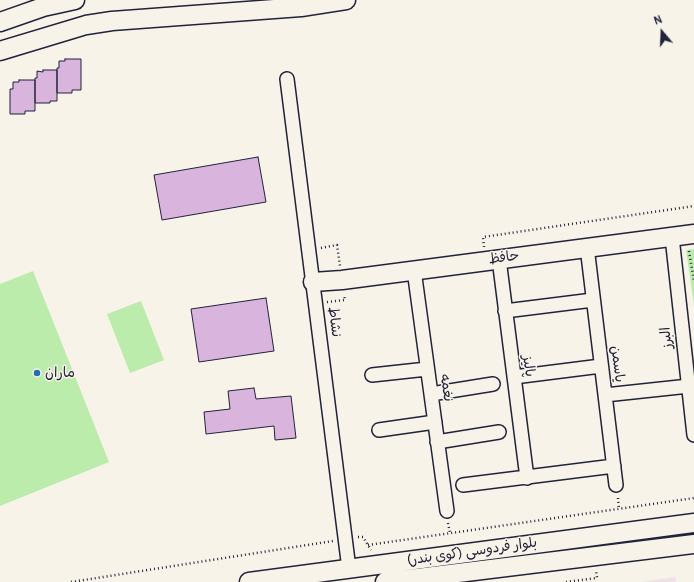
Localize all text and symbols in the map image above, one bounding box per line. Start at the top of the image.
north arrow [642,12,682,52]
text: N [652,13,664,28]
street label: حافظ [488,248,520,268]
street label: نشاط [324,306,344,338]
street label: البرز [657,326,677,350]
street label: یاسمن [606,345,628,383]
street label: پالیز [518,354,538,378]
place label: ماران [45,365,75,381]
marker: ماران [32,368,42,378]
street label: نغمه [436,373,456,403]
street label: بلوار فردوسی (کوی بندر) [406,535,538,569]

